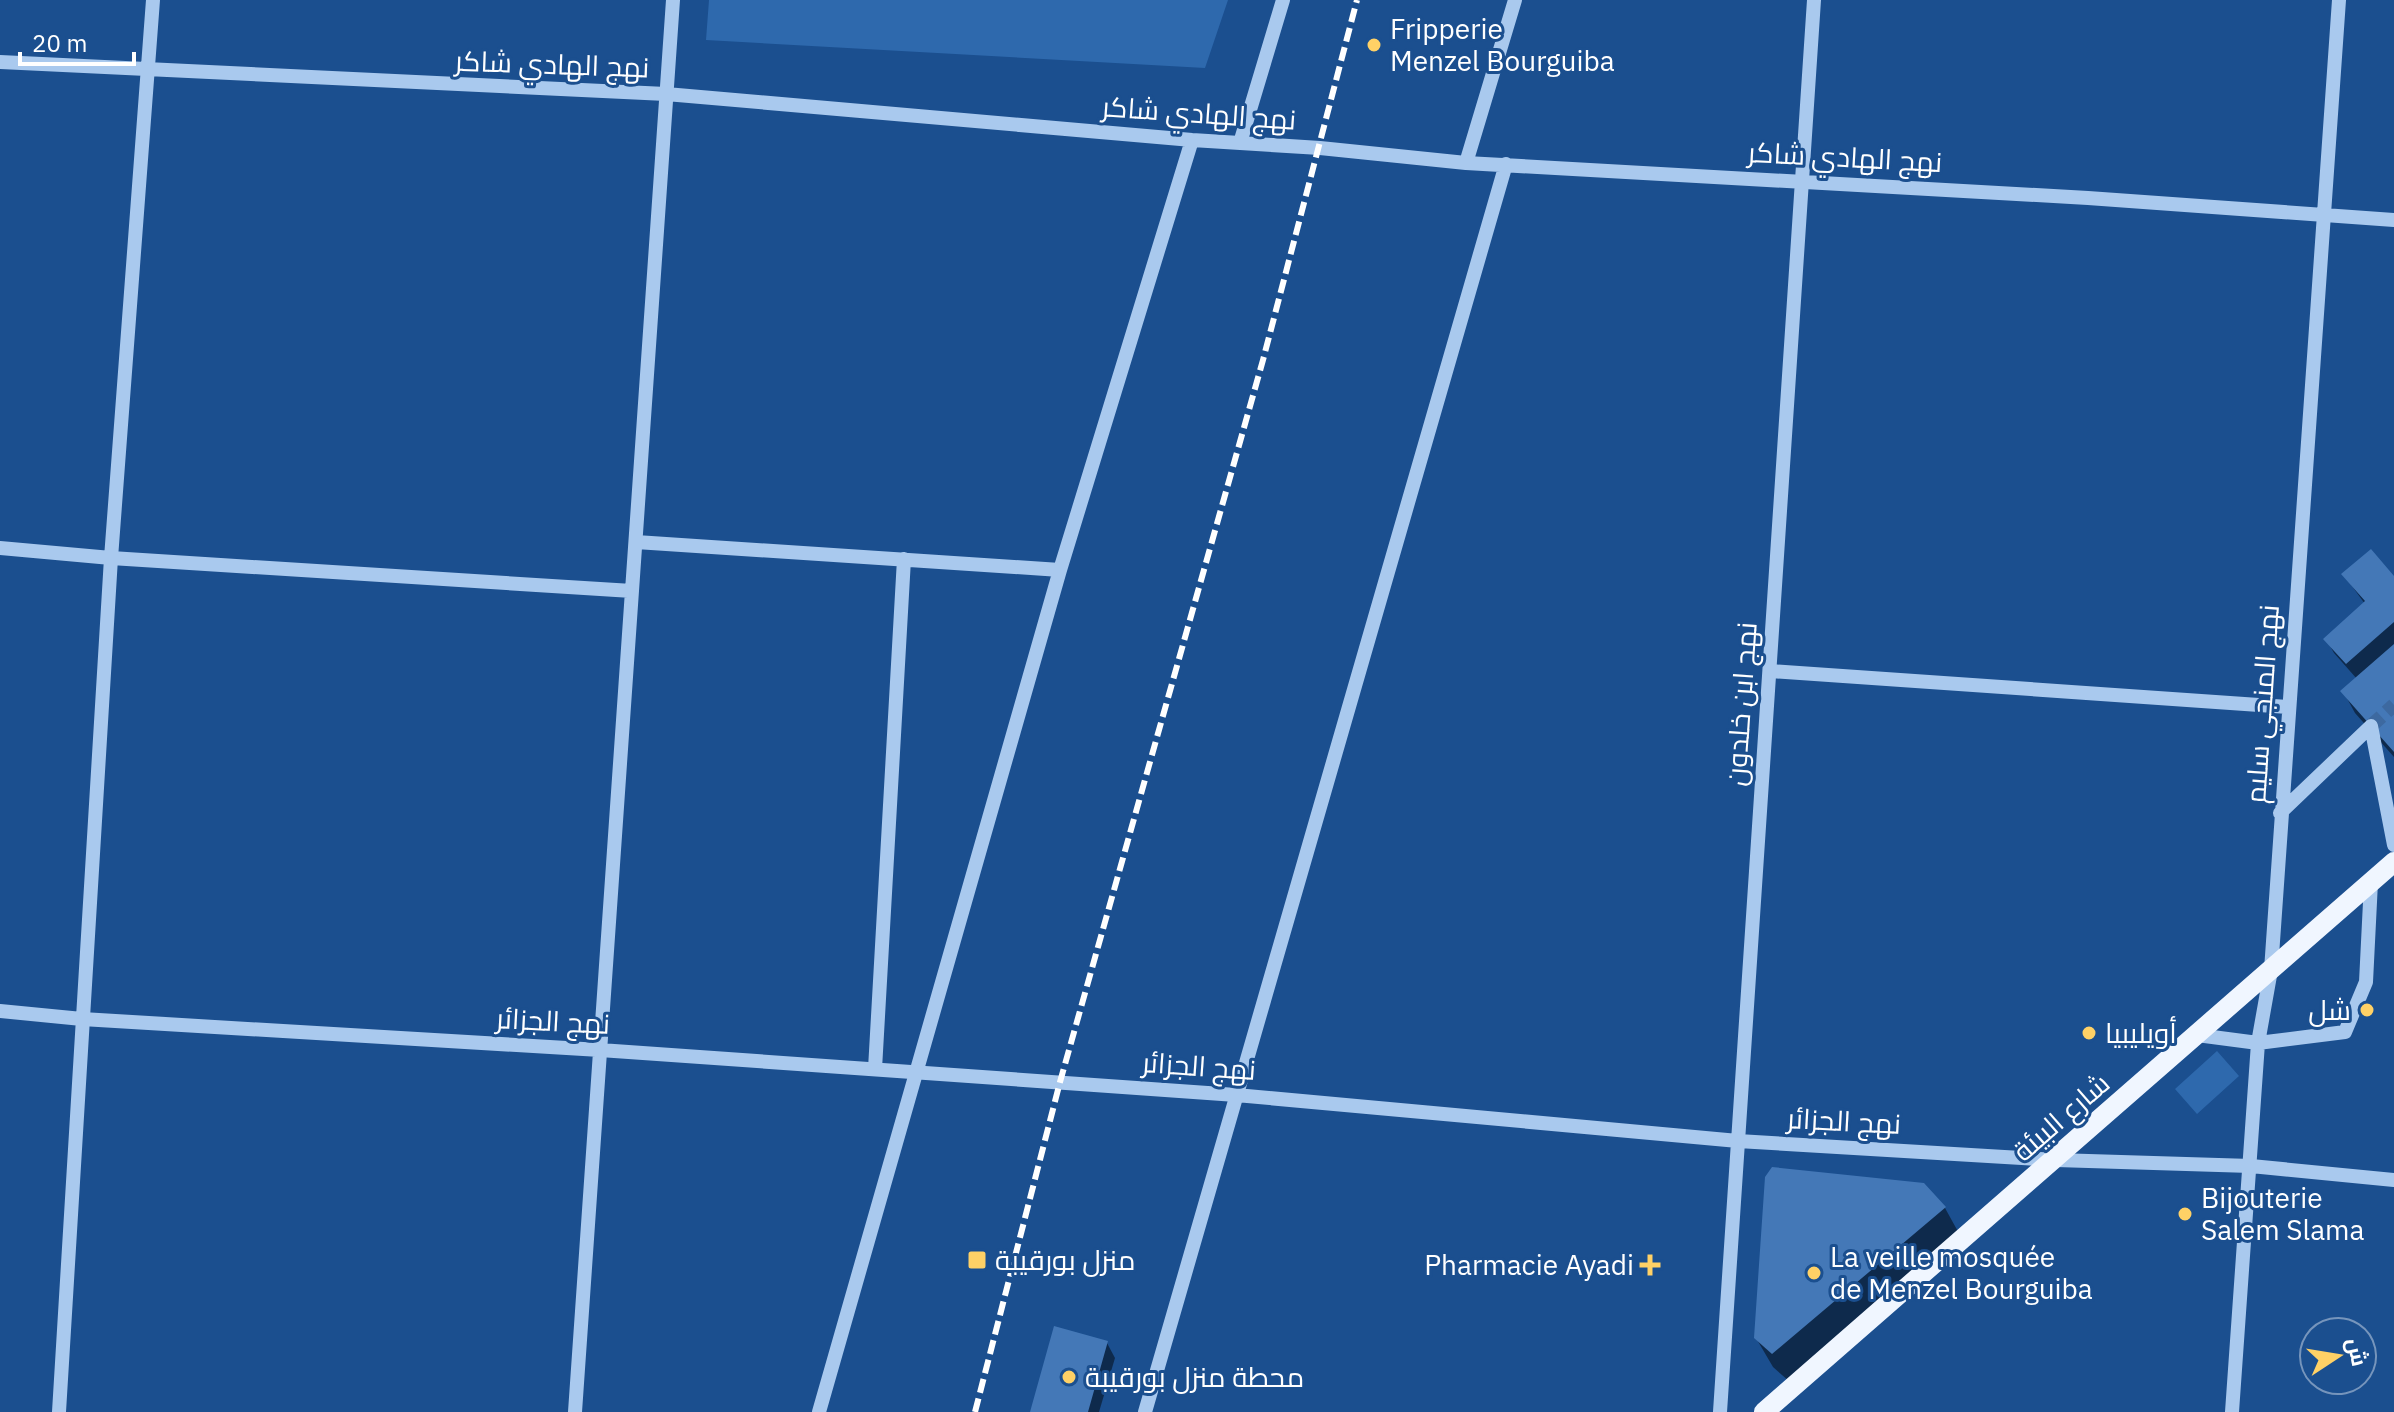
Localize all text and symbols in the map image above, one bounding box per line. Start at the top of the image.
place label: Fripperie Menzel Bourguiba [1390,10,1615,79]
scale bar [20,16,134,66]
text: 20 m [32,27,87,59]
marker: Fripperie Menzel Bourguiba [1365,36,1383,54]
street label: نهج الهادي شاكر [452,42,650,89]
street label: نهج الهادي شاكر [1098,87,1297,142]
street label: نهج الهادي شاكر [1745,133,1943,184]
street label: نهج المنجي سليم [2236,603,2291,805]
street label: نهج ابن خلدون [1716,621,1766,787]
place label: شل [2308,991,2351,1028]
street label: نهج الجزائر [493,999,611,1043]
marker: شل [2358,1001,2376,1019]
place label: أويليبيا [2105,1014,2177,1051]
marker: أويليبيا [2080,1024,2098,1042]
street label: نهج الجزائر [1139,1043,1257,1089]
street label: شارع البيئة [2004,1064,2118,1170]
street label: نهج الجزائر [1784,1099,1902,1143]
place label: Bijouterie Salem Slama [2201,1179,2365,1248]
marker: Bijouterie Salem Slama [2176,1205,2194,1223]
place label: La veille mosquée de Menzel Bourguiba [1830,1238,2093,1307]
place label: منزل بورقيبة [995,1241,1136,1278]
place label: Pharmacie Ayadi [1424,1246,1634,1283]
marker: منزل بورقيبة [966,1249,988,1271]
marker: Pharmacie Ayadi [1641,1256,1659,1274]
marker: La veille mosquée de Menzel Bourguiba [1805,1264,1823,1282]
north arrow [2298,1316,2378,1396]
text: ش [2341,1335,2375,1369]
place label: محطة منزل بورقيبة [1085,1358,1304,1395]
marker: محطة منزل بورقيبة [1060,1368,1078,1386]

